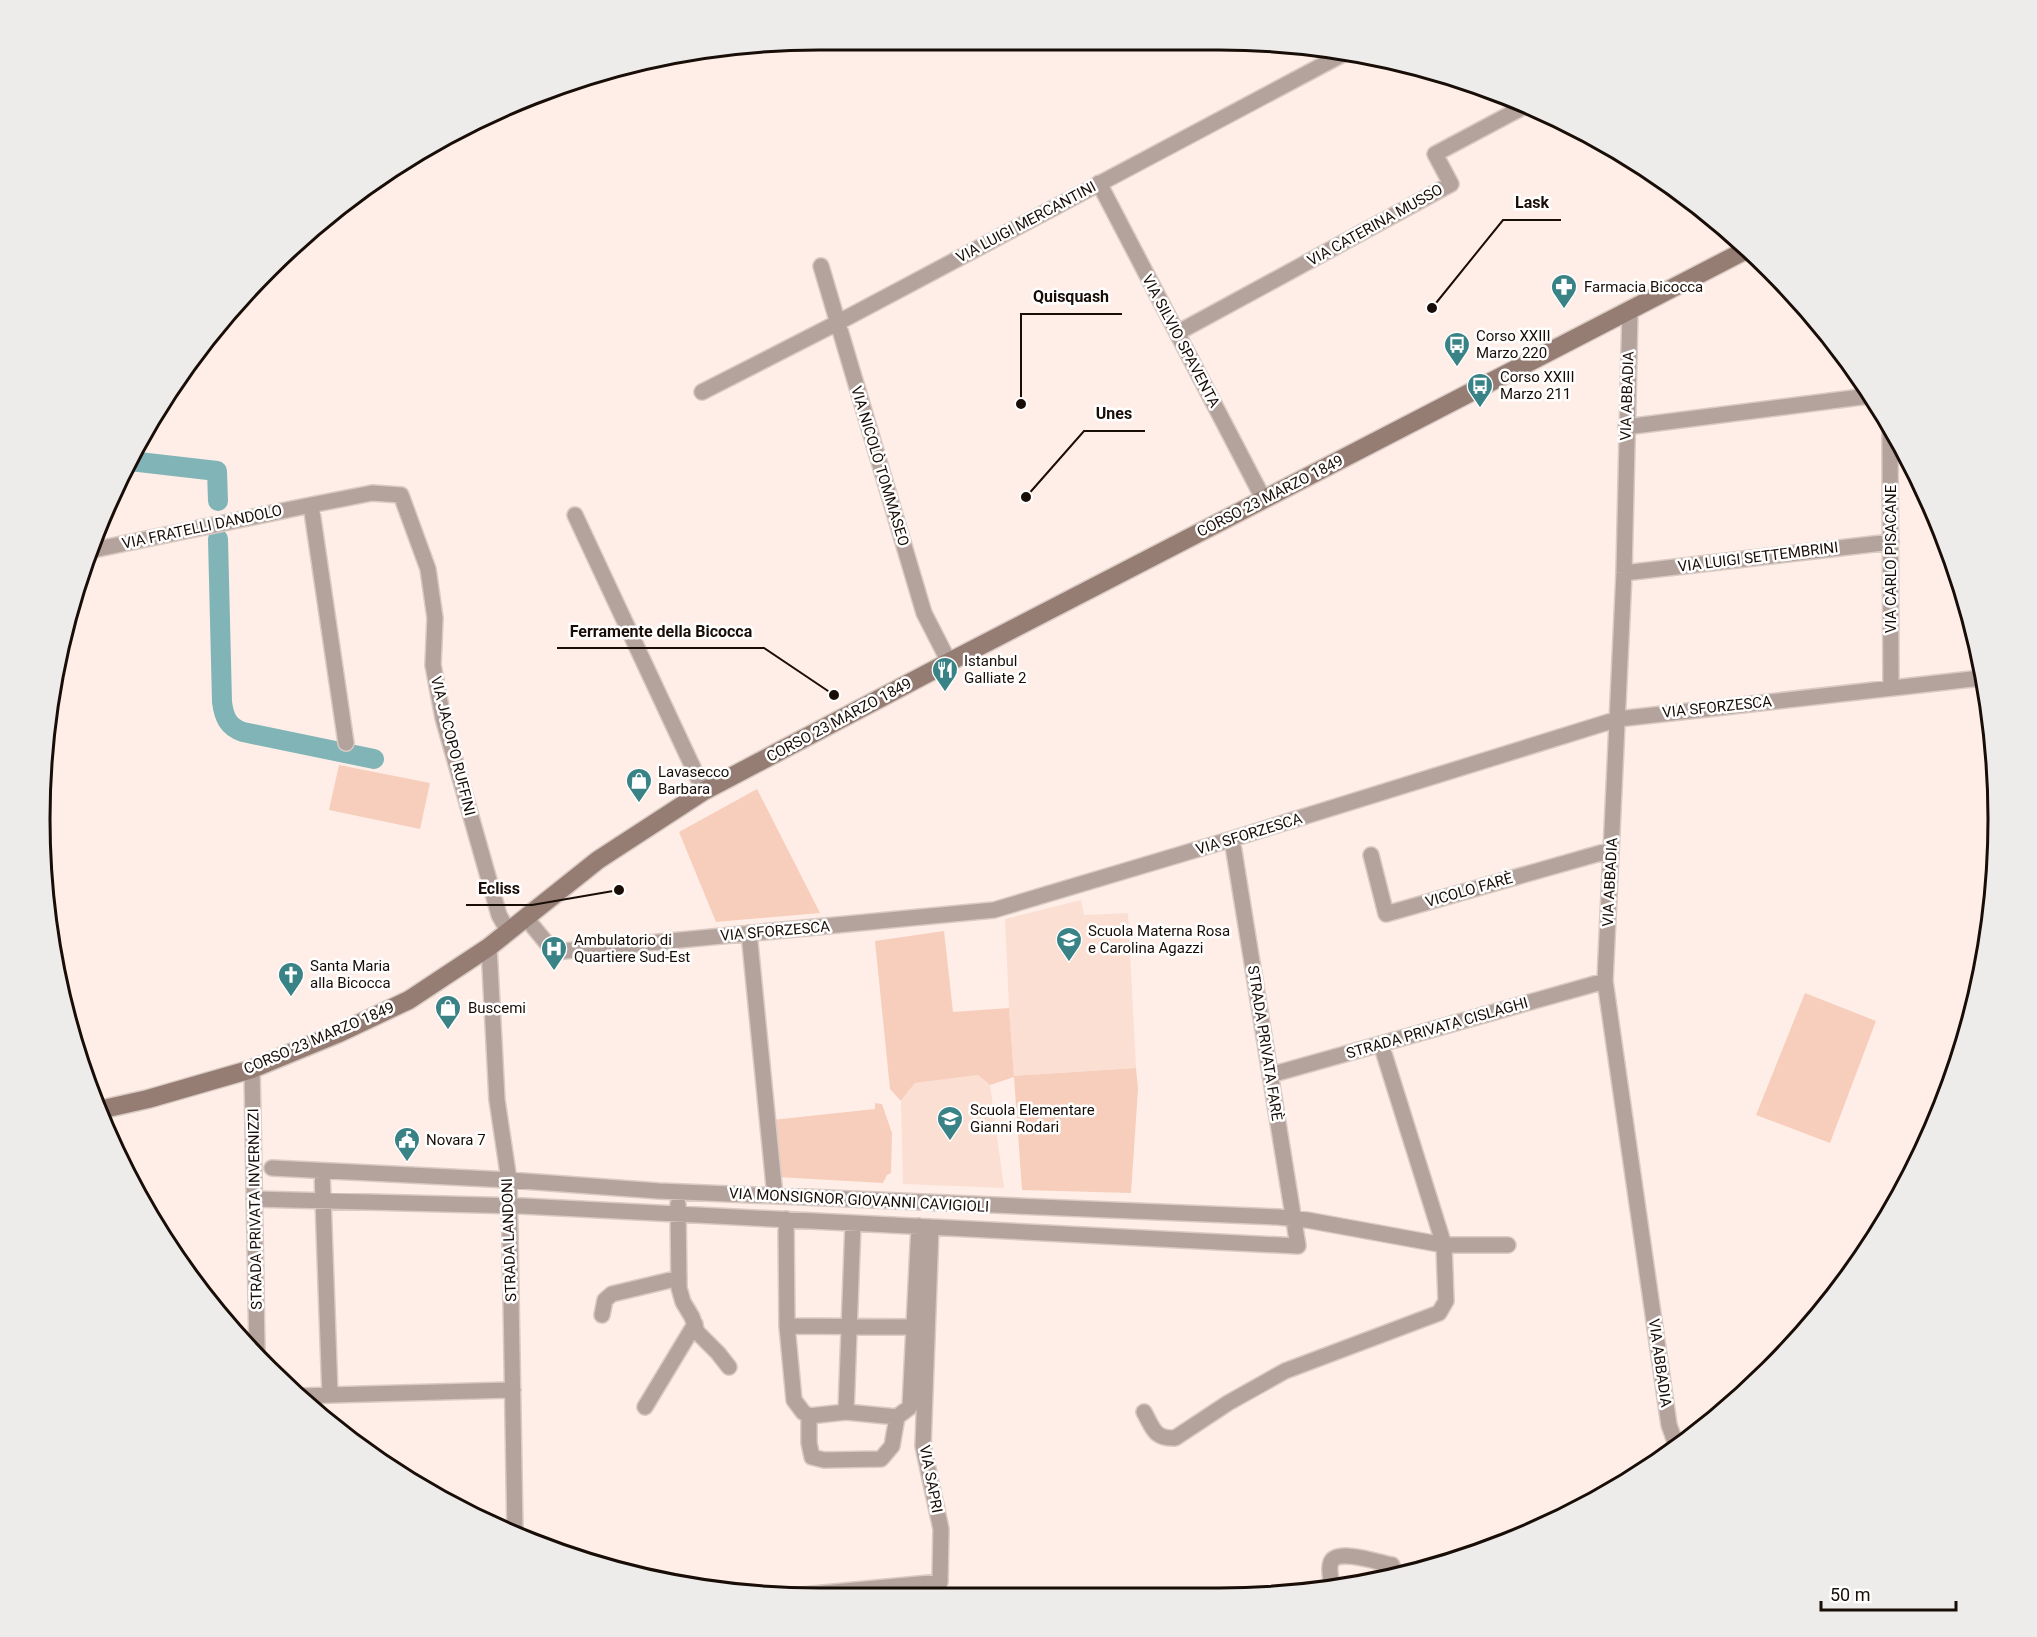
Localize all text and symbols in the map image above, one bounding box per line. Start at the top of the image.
street label: VIA LUIGI MERCANTINI [953,178,1099,266]
street label: VIA CATERINA MUSSO [1304,180,1446,270]
callout: Lask [1503,186,1561,220]
text: Lask [1515,193,1549,212]
street label: VIA SILVIO SPAVENTA [1138,271,1224,411]
pharmacy icon: Farmacia Bicocca [1549,272,1579,310]
place label: Farmacia Bicocca [1584,278,1703,296]
callout: Quisquash [1021,280,1122,314]
text: Quisquash [1033,287,1109,306]
place label: Corso XXIII Marzo 220 [1476,327,1550,362]
bus stop icon: Corso XXIII Marzo 220 [1442,330,1472,368]
street label: VIA ABBADIA [1616,351,1638,441]
place label: Corso XXIII Marzo 211 [1500,368,1574,403]
bus stop icon: Corso XXIII Marzo 211 [1465,371,1495,409]
street label: VIA NICOLÒ TOMMASEO [847,384,913,548]
callout: Unes [1084,397,1145,431]
text: Unes [1096,404,1132,423]
street label: CORSO 23 MARZO 1849 [1194,451,1346,541]
street label: VIA CARLO PISACANE [1882,484,1900,633]
street label: VIA FRATELLI DANDOLO [120,501,284,553]
street label: VIA LUIGI SETTEMBRINI [1677,538,1839,576]
callout: Ferramente della Bicocca [557,614,764,648]
text: Ferramente della Bicocca [570,622,753,641]
place label: Istanbul Galliate 2 [964,652,1027,687]
restaurant icon: Istanbul Galliate 2 [930,655,960,693]
street label: VIA JACOPO RUFFINI [427,674,479,818]
street label: CORSO 23 MARZO 1849 [763,674,915,766]
street label: VIA SFORZESCA [1661,692,1773,722]
place label: Lavasecco Barbara [658,763,729,798]
shop icon: Lavasecco Barbara [624,766,654,804]
street label: VIA SFORZESCA [1194,809,1304,859]
street label: VIA ABBADIA [1599,837,1621,927]
street label: VICOLO FARÈ [1423,869,1515,911]
callout: Ecliss [466,871,532,905]
text: Ecliss [478,879,520,898]
street label: VIA SFORZESCA [719,917,831,945]
place label: Scuola Materna Rosa e Carolina Agazzi [1088,922,1230,957]
school or university icon: Scuola Materna Rosa e Carolina Agazzi [1054,925,1084,963]
place label: Ambulatorio di Quartiere Sud-Est [574,931,690,966]
hospital icon: Ambulatorio di Quartiere Sud-Est [539,934,569,972]
place label: Santa Maria alla Bicocca [310,957,391,992]
church icon: Santa Maria alla Bicocca [276,960,306,998]
street label: STRADA PRIVATA FARÈ [1244,964,1286,1123]
shop icon: Buscemi [433,993,463,1031]
street label: STRADA PRIVATA CISLAGHI [1344,993,1530,1063]
street label: CORSO 23 MARZO 1849 [241,998,397,1078]
place label: Buscemi [468,999,526,1017]
place label: Scuola Elementare Gianni Rodari [970,1101,1095,1136]
school or university icon: Scuola Elementare Gianni Rodari [935,1104,965,1142]
street label: STRADA PRIVATA INVERNIZZI [244,1108,266,1310]
public building icon: Novara 7 [392,1125,422,1163]
place label: Novara 7 [426,1131,486,1149]
street label: STRADA LANDONI [498,1178,520,1302]
street label: VIA MONSIGNOR GIOVANNI CAVIGIOLI [729,1184,989,1216]
street label: VIA ABBADIA [1645,1317,1675,1409]
street label: VIA SAPRI [916,1444,946,1514]
scale bar [1821,1574,1956,1612]
text: 50 m [1830,1584,1870,1605]

